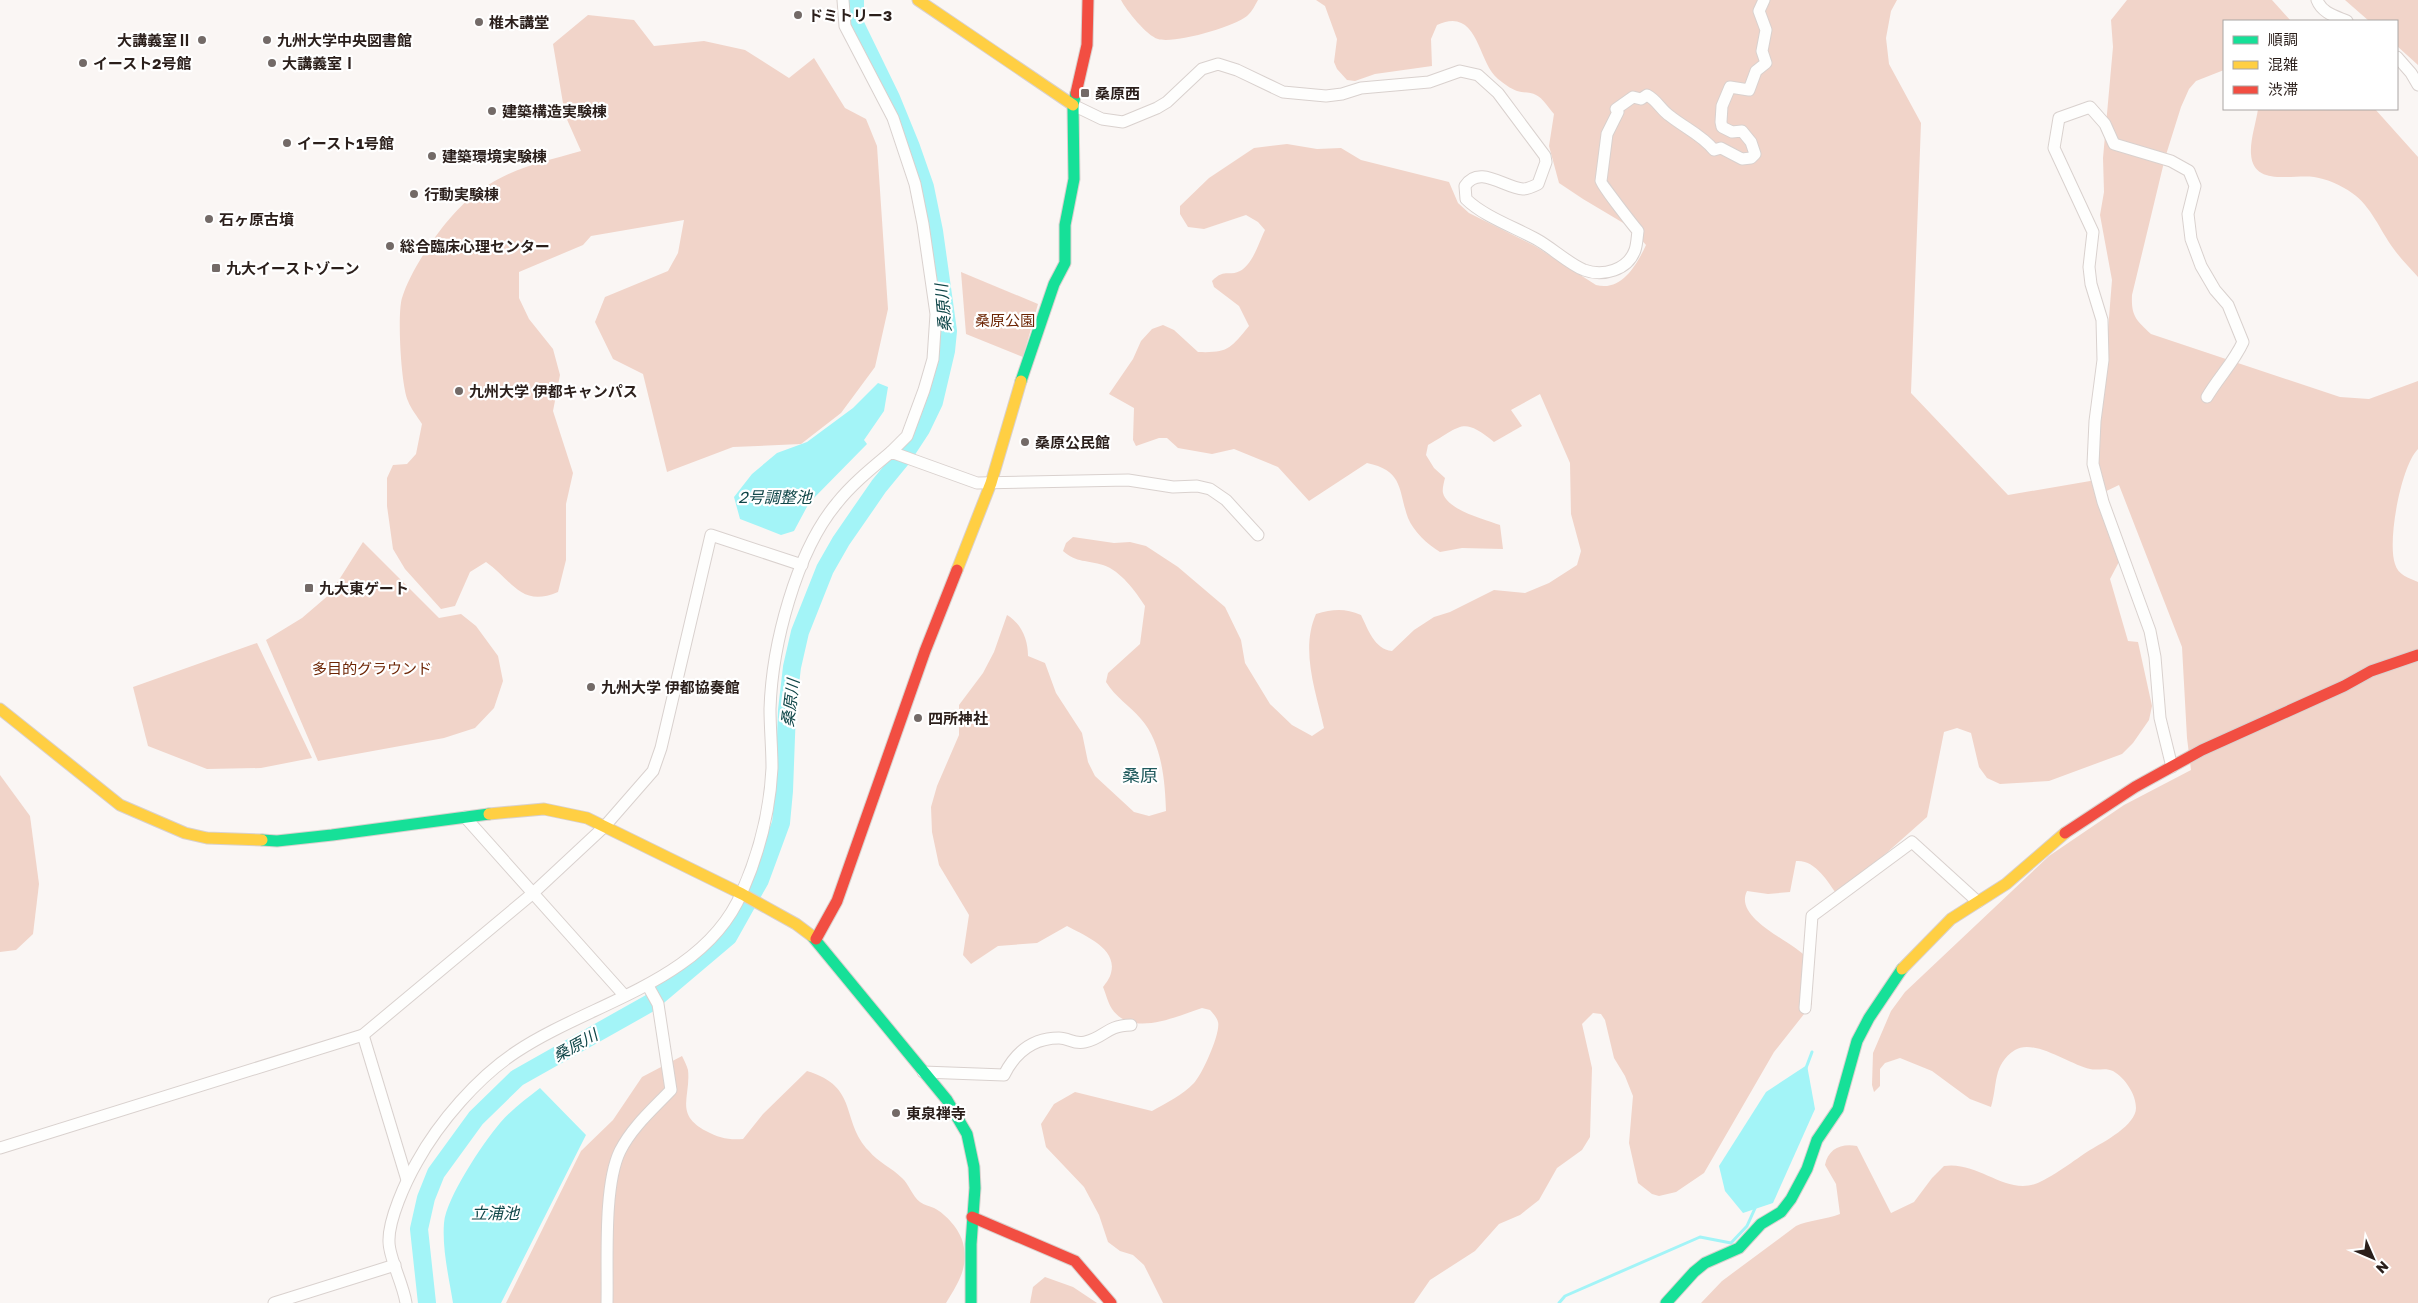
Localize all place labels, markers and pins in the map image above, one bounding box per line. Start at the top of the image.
place label: ドミトリー3 [808,6,892,24]
marker: ドミトリー3 [792,9,804,21]
place label: 椎木講堂 [489,13,549,31]
marker: 椎木講堂 [473,16,485,28]
place label: 大講義室Ⅱ [117,31,192,49]
place label: 九州大学中央図書館 [277,31,412,49]
marker: 大講義室Ⅱ [196,34,208,46]
marker: 九州大学中央図書館 [261,34,273,46]
place label: イースト2号館 [93,54,191,72]
place label: 大講義室Ⅰ [282,54,357,72]
marker: イースト2号館 [77,57,89,69]
marker: 大講義室Ⅰ [266,57,278,69]
place label: 桑原西 [1095,84,1140,102]
marker: 桑原西 [1079,87,1091,99]
place label: 建築構造実験棟 [502,102,607,120]
marker: 建築構造実験棟 [486,105,498,117]
place label: イースト1号館 [297,134,394,152]
marker: イースト1号館 [281,137,293,149]
place label: 建築環境実験棟 [442,147,547,165]
marker: 建築環境実験棟 [426,150,438,162]
place label: 行動実験棟 [424,185,499,203]
marker: 行動実験棟 [408,188,420,200]
place label: 石ヶ原古墳 [219,210,294,228]
marker: 石ヶ原古墳 [203,213,215,225]
place label: 総合臨床心理センター [400,237,550,255]
marker: 総合臨床心理センター [384,240,396,252]
place label: 九大イーストゾーン [226,259,360,277]
marker: 九大イーストゾーン [210,262,222,274]
place label: 九州大学 伊都キャンパス [469,382,638,400]
marker: 九州大学 伊都キャンパス [453,385,465,397]
place label: 桑原公民館 [1035,433,1110,451]
marker: 桑原公民館 [1019,436,1031,448]
place label: 九大東ゲート [319,579,409,597]
marker: 九大東ゲート [303,582,315,594]
place label: 九州大学 伊都協奏館 [601,678,740,696]
marker: 九州大学 伊都協奏館 [585,681,597,693]
place label: 四所神社 [928,709,988,727]
marker: 四所神社 [912,712,924,724]
place label: 東泉禅寺 [906,1104,966,1122]
marker: 東泉禅寺 [890,1107,902,1119]

